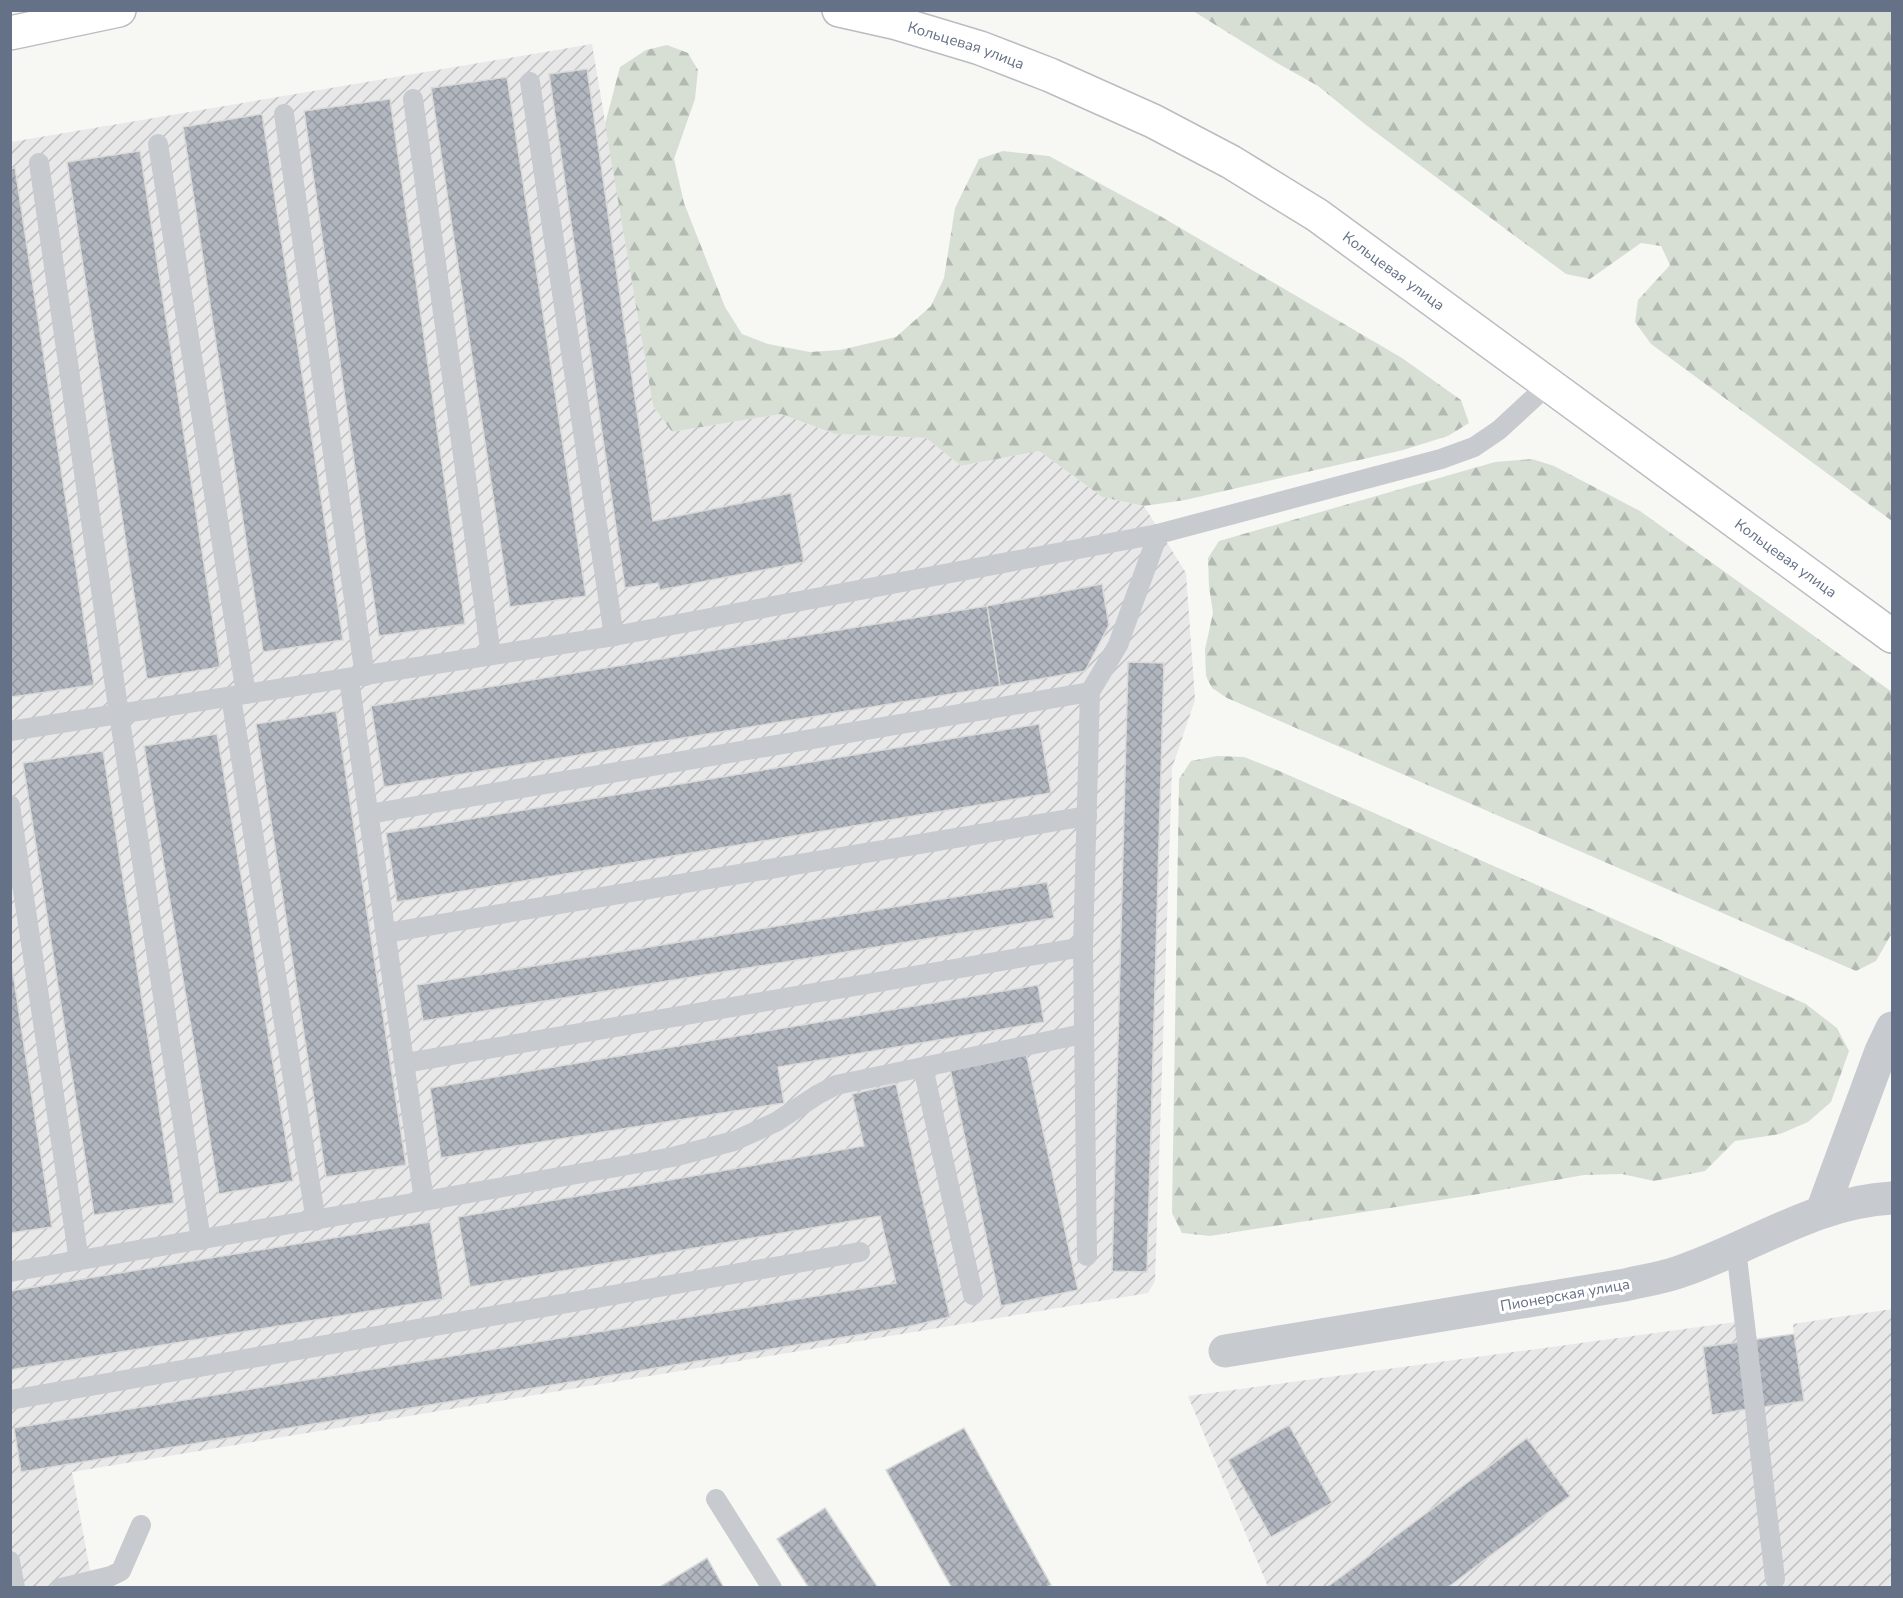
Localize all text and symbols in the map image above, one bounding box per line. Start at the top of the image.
street label: Кольцевая улица [905,17,1027,74]
street label: Кольцевая улица [1339,227,1449,315]
street label: Кольцевая улица [1731,514,1841,602]
street label: Пионерская улица [1499,1274,1631,1316]

